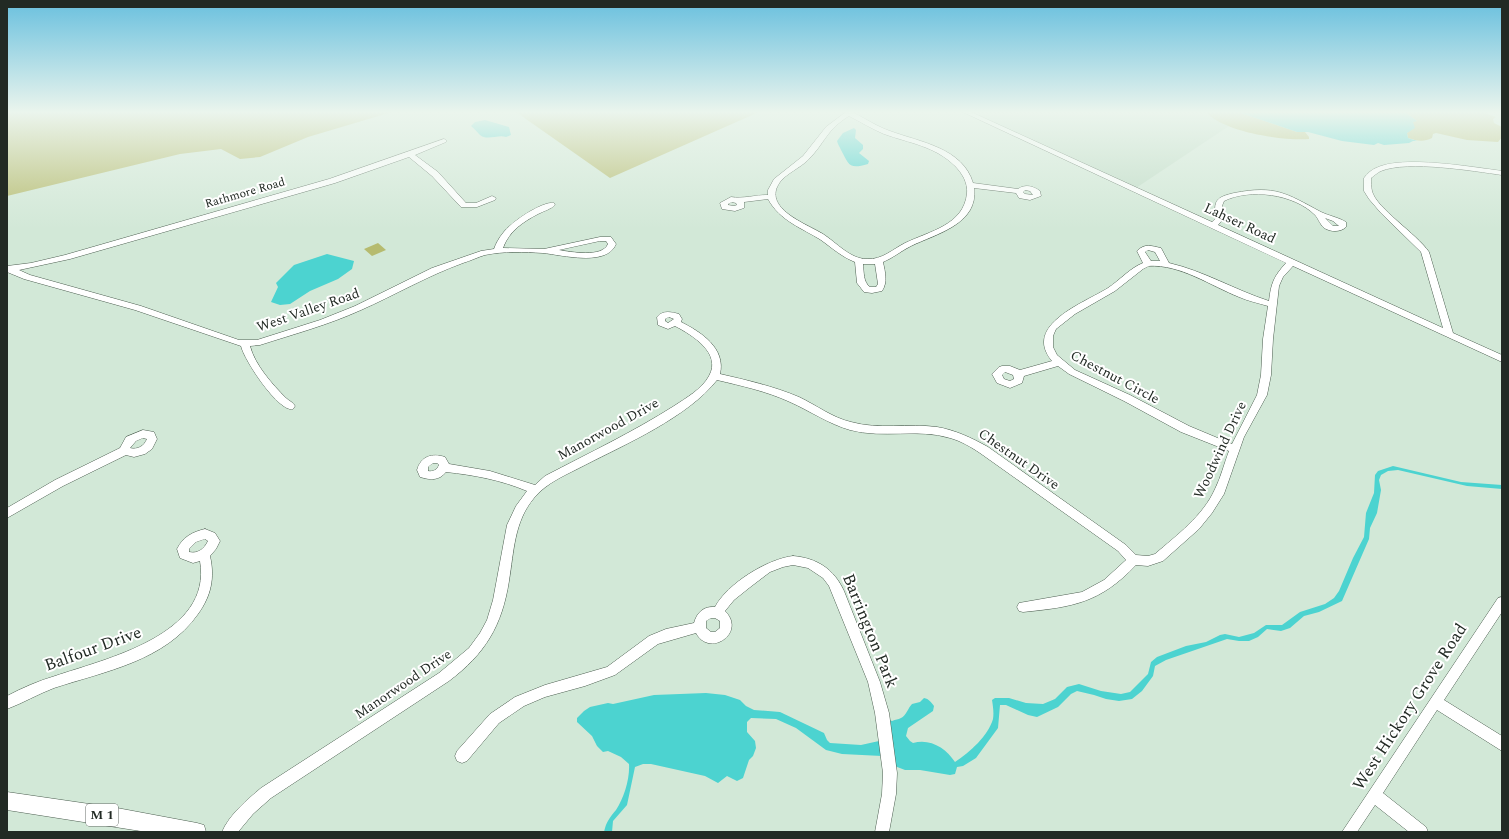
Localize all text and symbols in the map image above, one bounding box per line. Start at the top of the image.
street label: Rathmore Road [203,172,288,214]
street label: Lahser Road [1201,197,1280,249]
street label: West Valley Road [254,282,363,337]
street label: Chestnut Circle [1067,345,1163,409]
street label: Manorwood Drive [554,392,663,466]
street label: Woodwind Drive [1188,398,1252,502]
street label: Chestnut Drive [974,423,1064,495]
street label: Barrington Park [835,570,905,693]
street label: West Hickory Grove Road [1346,618,1474,796]
street label: Balfour Drive [41,619,145,679]
street label: Manorwood Drive [350,644,456,724]
road number: M 1 [86,804,118,826]

